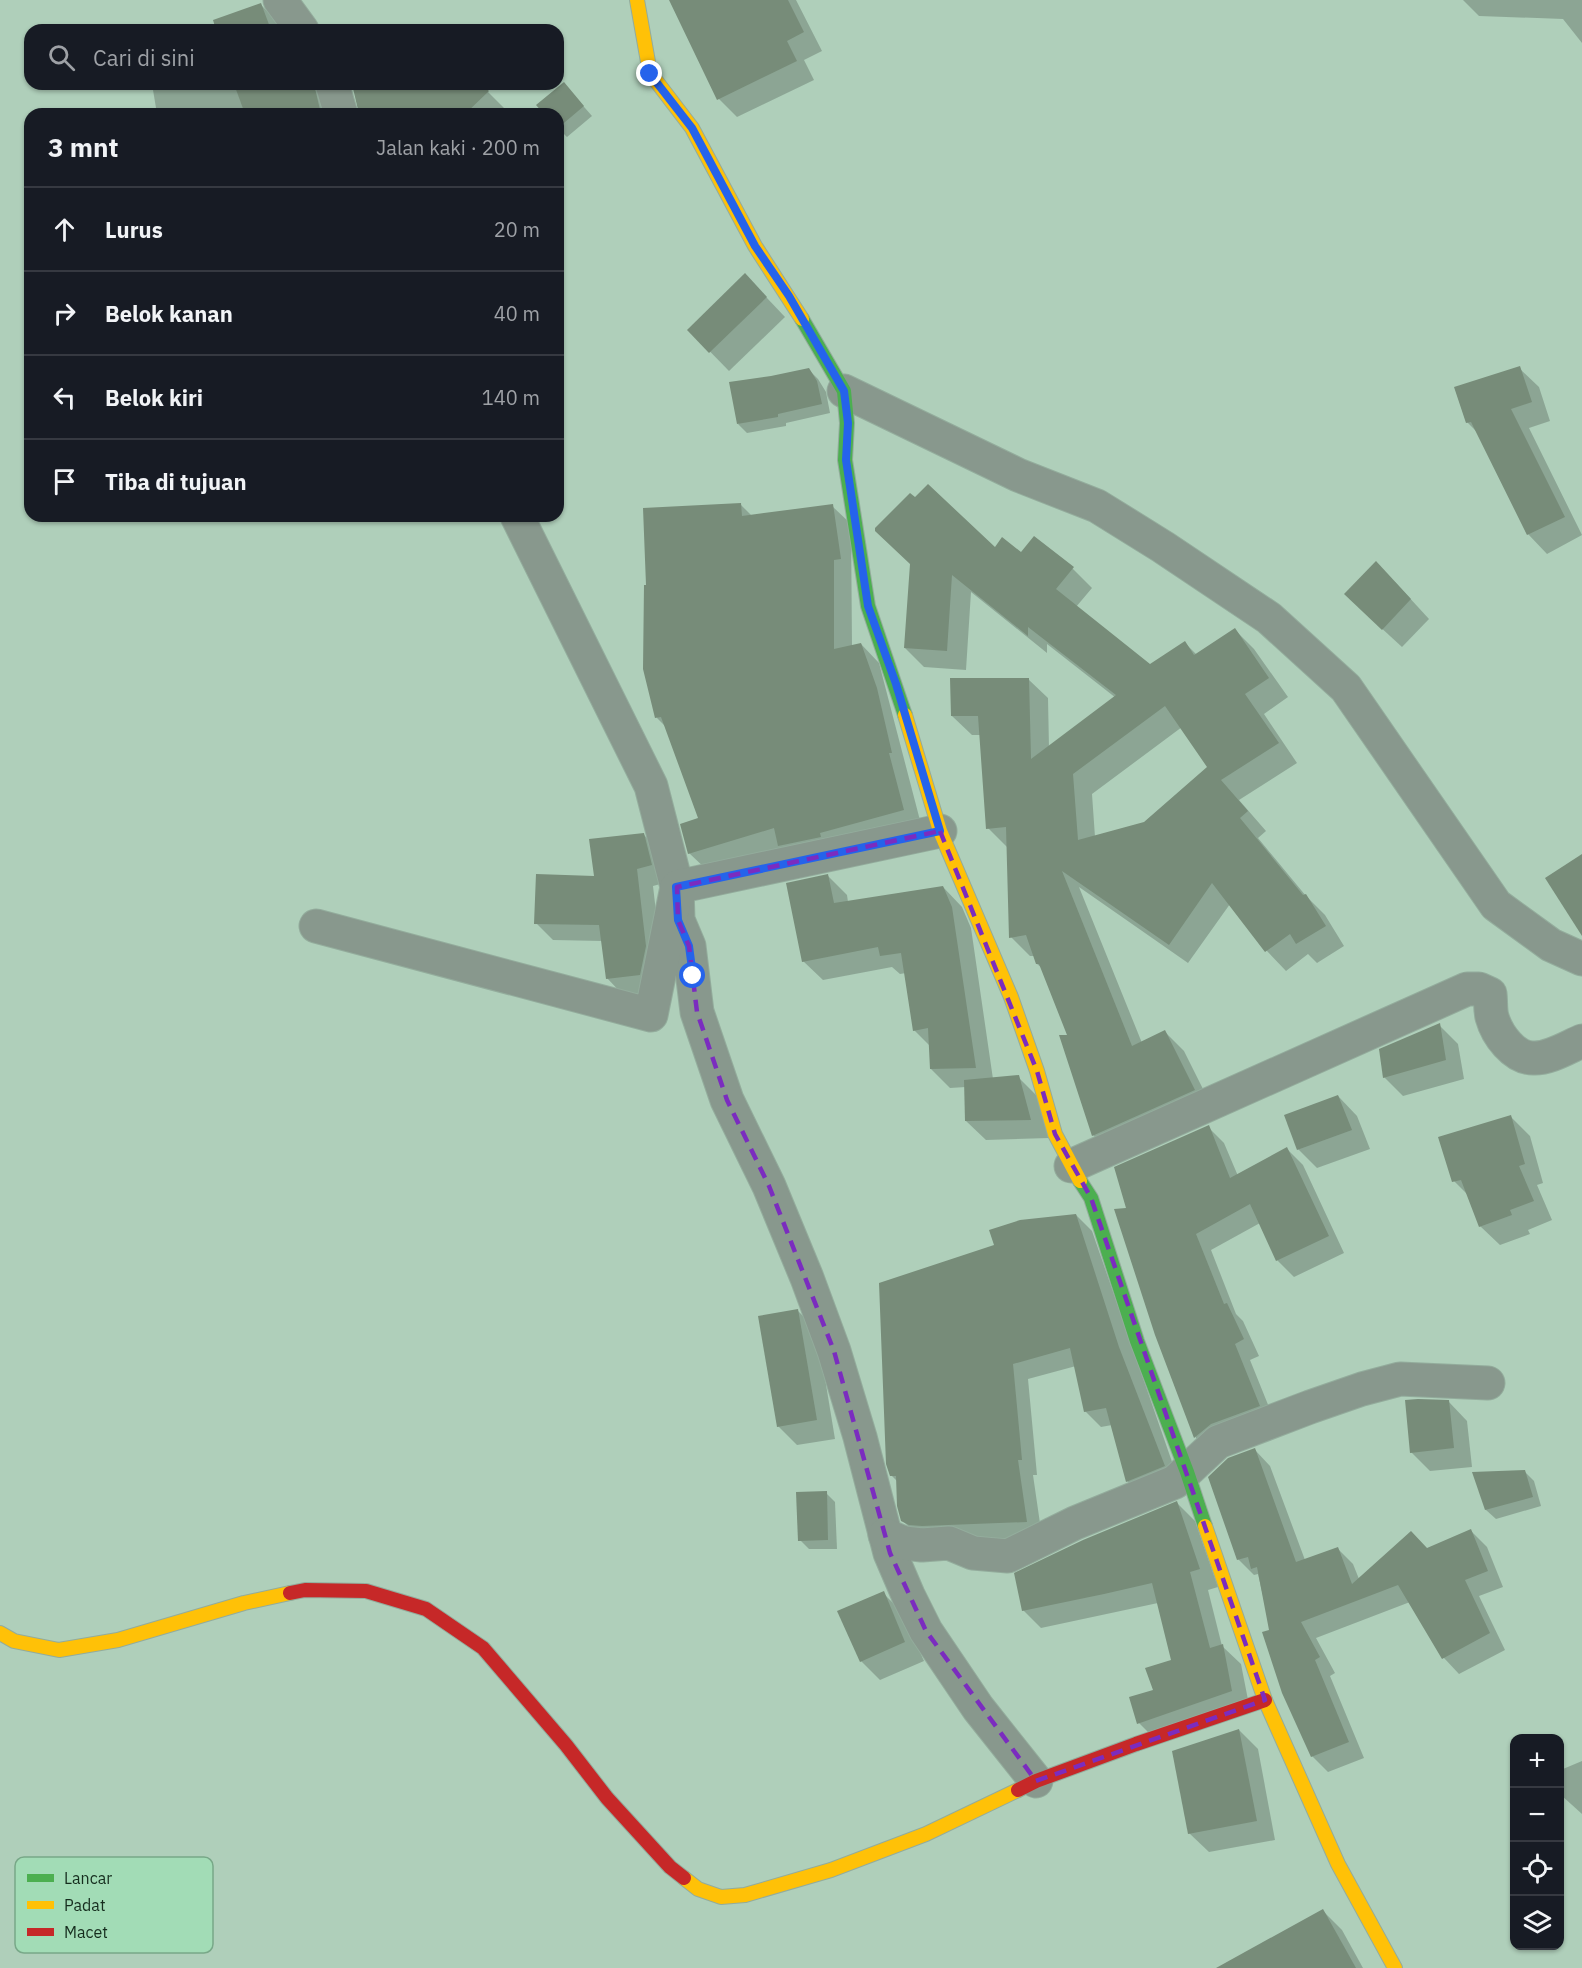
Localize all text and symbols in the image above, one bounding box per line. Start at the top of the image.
search box [24,24,564,90]
icon: search [45,41,78,74]
text: Cari di sini [93,43,195,72]
route end [636,60,662,86]
text: 3 mnt [48,130,118,164]
text: Jalan kaki · 200 m [376,134,540,161]
icon: ahead [48,213,81,246]
text: Lurus [105,215,163,244]
text: 20 m [494,216,540,243]
icon: right [48,297,81,330]
text: Belok kanan [105,299,233,328]
text: 40 m [494,300,540,327]
icon: left [48,381,81,414]
text: Belok kiri [105,383,203,412]
text: 140 m [482,384,540,411]
icon: arrive [48,465,81,498]
text: Tiba di tujuan [105,467,247,496]
route start [679,962,705,988]
map controls [1510,1734,1564,1950]
button: + [1510,1734,1564,1788]
button: − [1510,1788,1564,1842]
button: locate [1510,1842,1564,1896]
legend [15,1857,213,1953]
text: Lancar [64,1868,112,1888]
text: Padat [64,1895,106,1915]
button: layers [1510,1896,1564,1950]
text: Macet [64,1922,108,1942]

